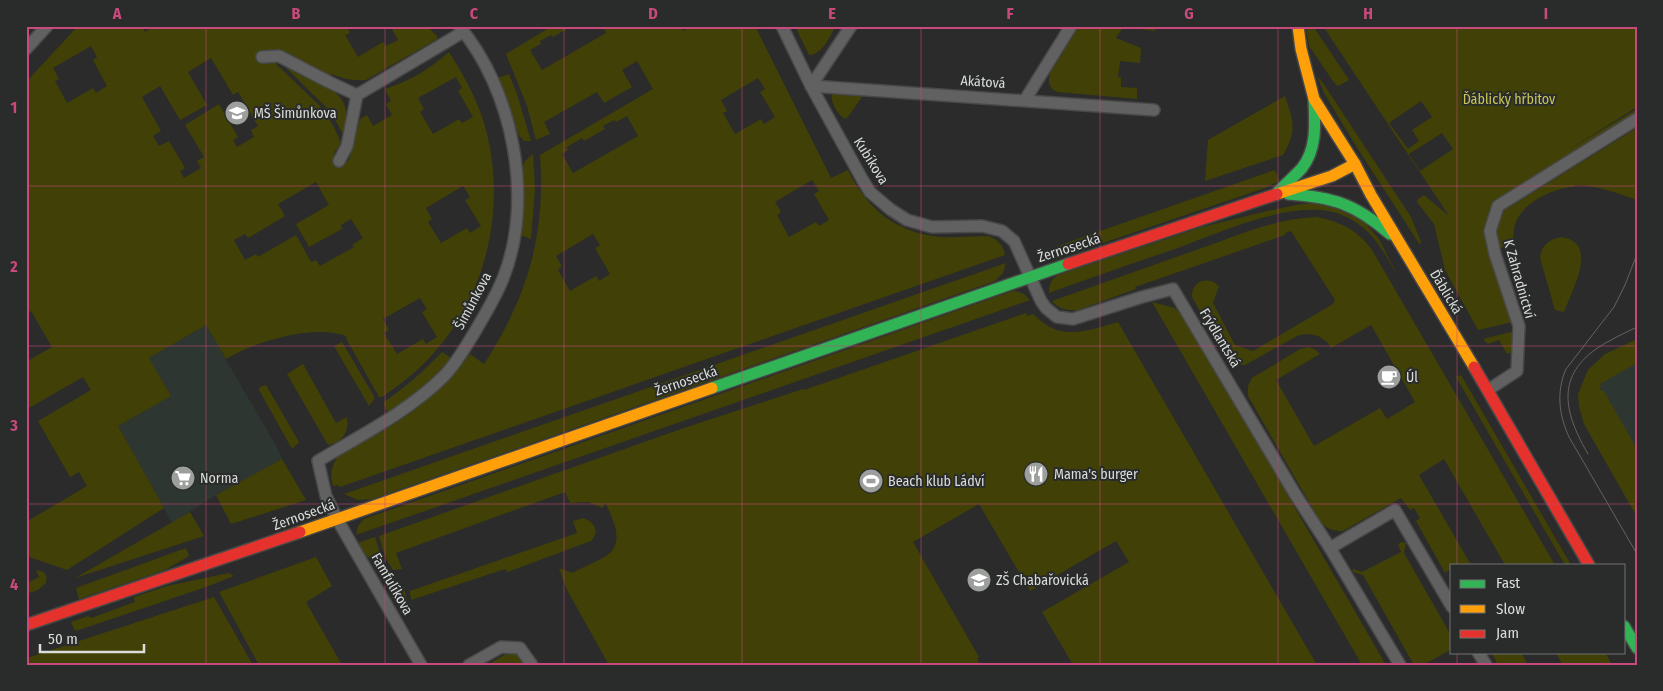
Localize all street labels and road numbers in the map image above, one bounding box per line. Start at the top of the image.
street label: Akátová [960,72,1006,92]
street label: Kubíkova [850,134,892,188]
street label: Žernosecká [1035,229,1103,266]
street label: K Zahradnictví [1500,238,1539,321]
street label: Ďáblická [1426,266,1467,317]
street label: Šimůnkova [450,269,495,333]
street label: Frýdlantská [1196,305,1244,371]
street label: Žernosecká [652,361,720,400]
street label: Žernosecká [270,495,338,534]
street label: Famfulíkova [368,550,417,618]

